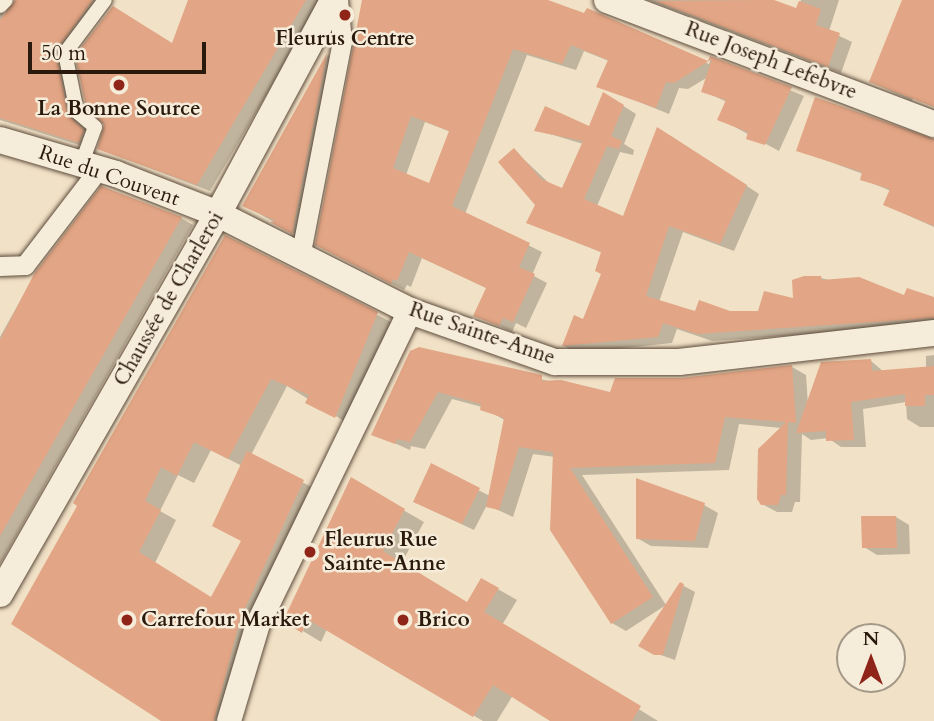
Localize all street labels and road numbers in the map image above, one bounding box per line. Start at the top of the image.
street label: Rue Joseph Lefebvre [682,17,860,105]
street label: Rue du Couvent [35,140,183,212]
street label: Chaussée de Charleroi [109,207,229,391]
street label: Rue Sainte-Anne [406,297,558,371]

